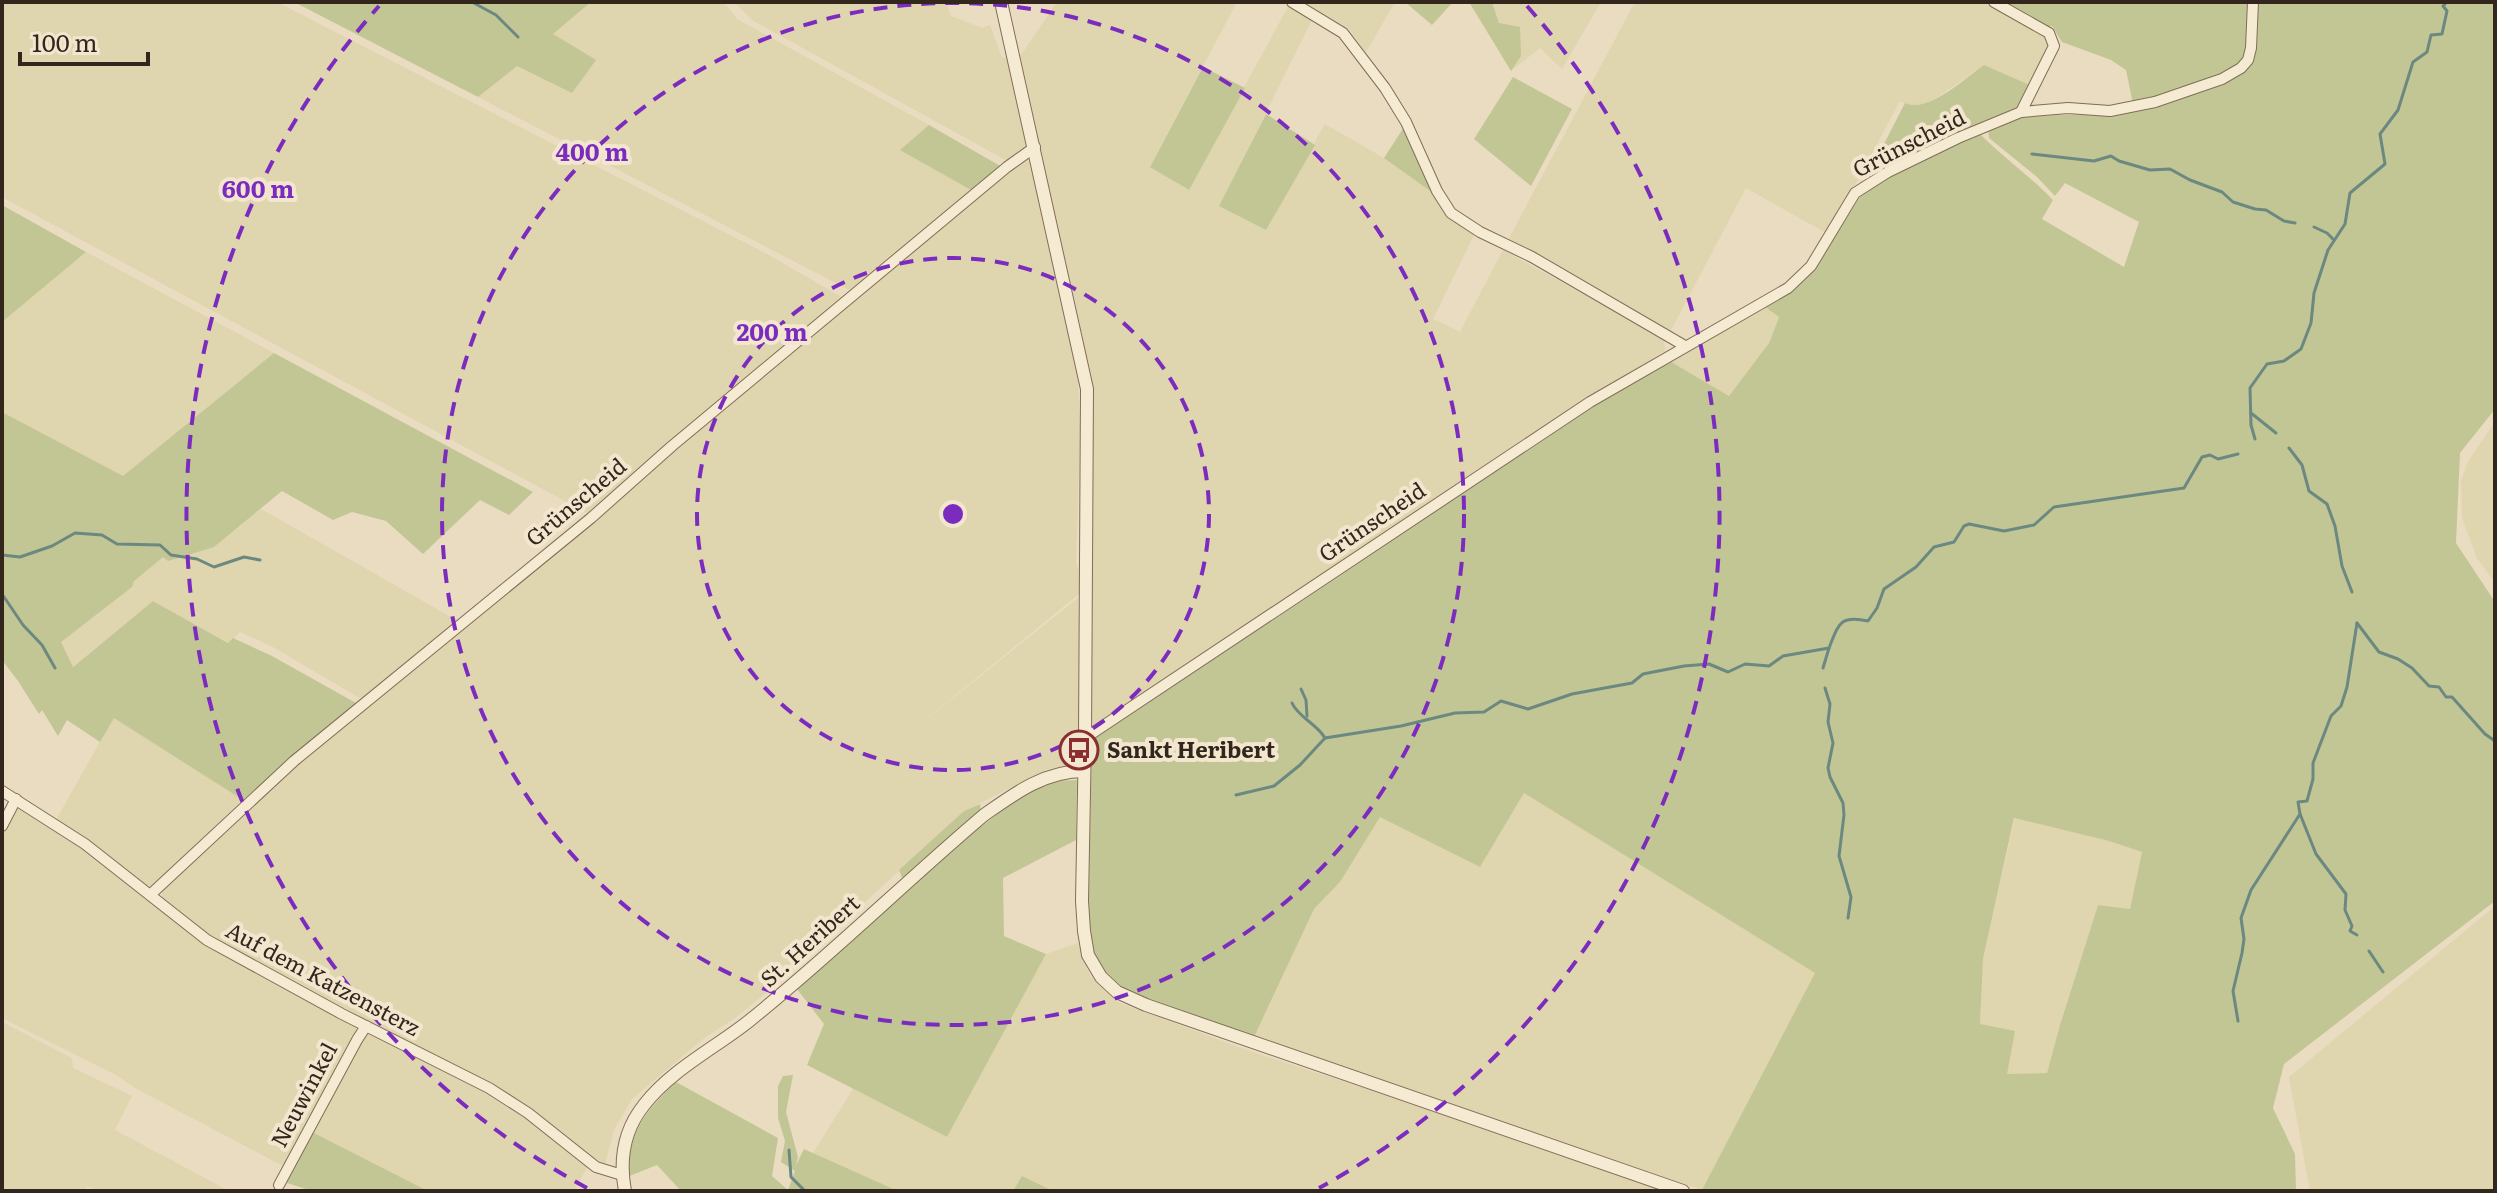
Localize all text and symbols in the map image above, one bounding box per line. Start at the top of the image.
scale bar [20,16,148,66]
text: 100 m [32,24,98,59]
street label: Grünscheid [1846,99,1970,184]
text: 400 m [556,133,628,168]
text: 600 m [222,170,294,205]
text: 200 m [736,313,808,348]
street label: Grünscheid [517,449,633,553]
street label: Grünscheid [1311,473,1431,569]
centre of rings [939,500,967,528]
bus stop icon: Sankt Heribert [1058,729,1100,771]
place label: Sankt Heribert [1107,732,1275,765]
street label: St. Heribert [752,886,866,994]
street label: Auf dem Katzensterz [221,912,427,1043]
street label: Neuwinkel [261,1036,344,1153]

